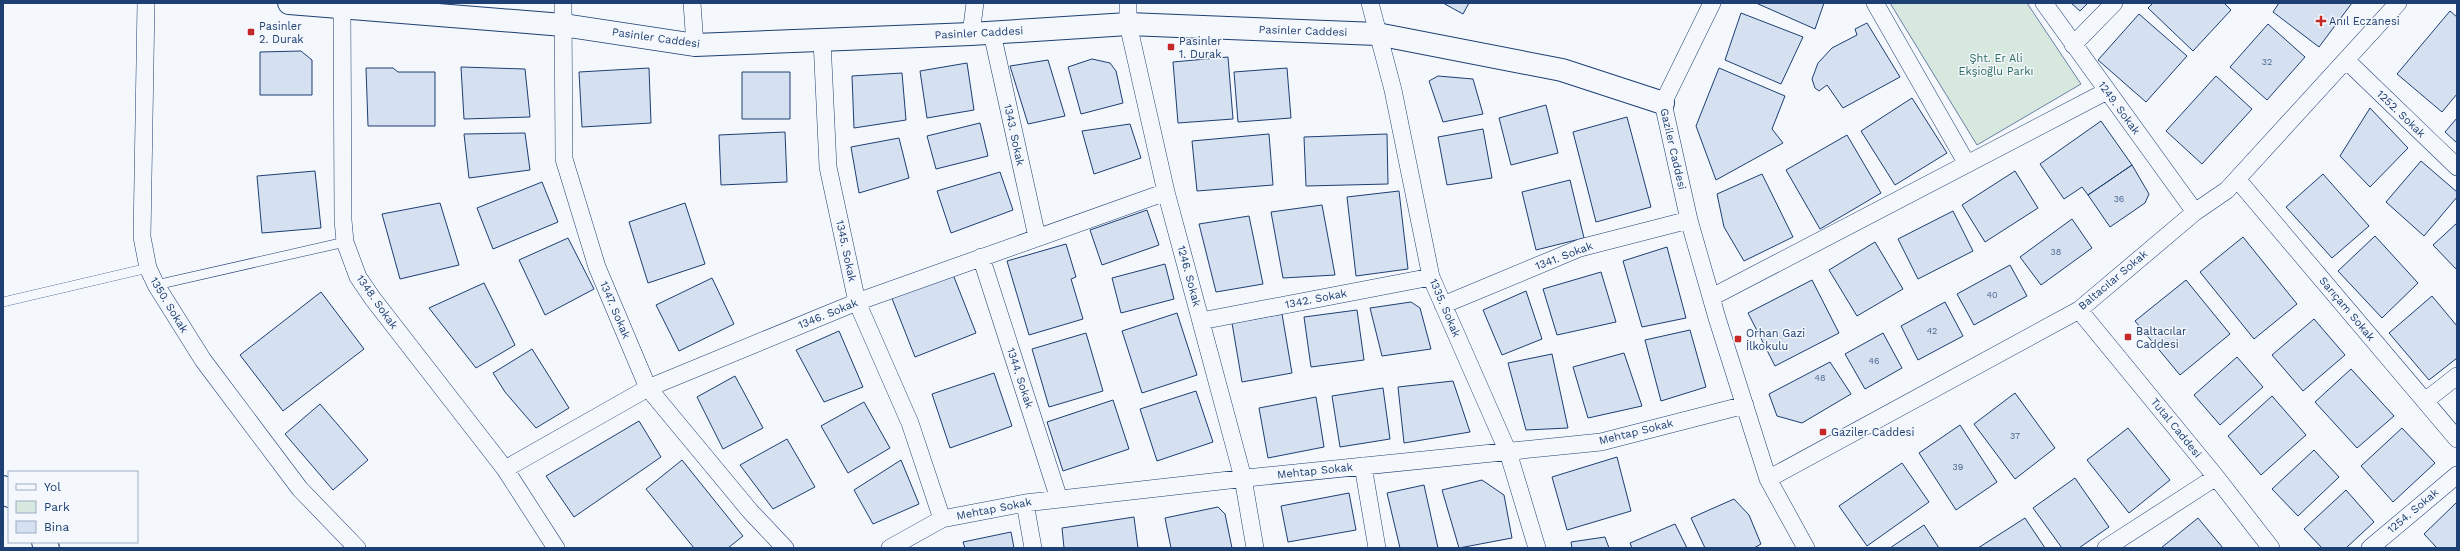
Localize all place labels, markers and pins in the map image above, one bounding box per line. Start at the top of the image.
place label: Anıl Eczanesi [2329,15,2400,28]
marker: Anıl Eczanesi [2316,16,2326,26]
place label: Pasinler 2. Durak [259,20,304,46]
marker: Pasinler 2. Durak [246,27,256,37]
place label: Pasinler 1. Durak [1179,35,1222,61]
marker: Pasinler 1. Durak [1166,42,1176,52]
place label: Baltacılar Caddesi [2136,325,2187,351]
place label: Orhan Gazi İlkokulu [1746,327,1805,353]
marker: Baltacılar Caddesi [2123,332,2133,342]
marker: Orhan Gazi İlkokulu [1733,334,1743,344]
place label: Gaziler Caddesi [1831,426,1914,439]
marker: Gaziler Caddesi [1818,427,1828,437]

